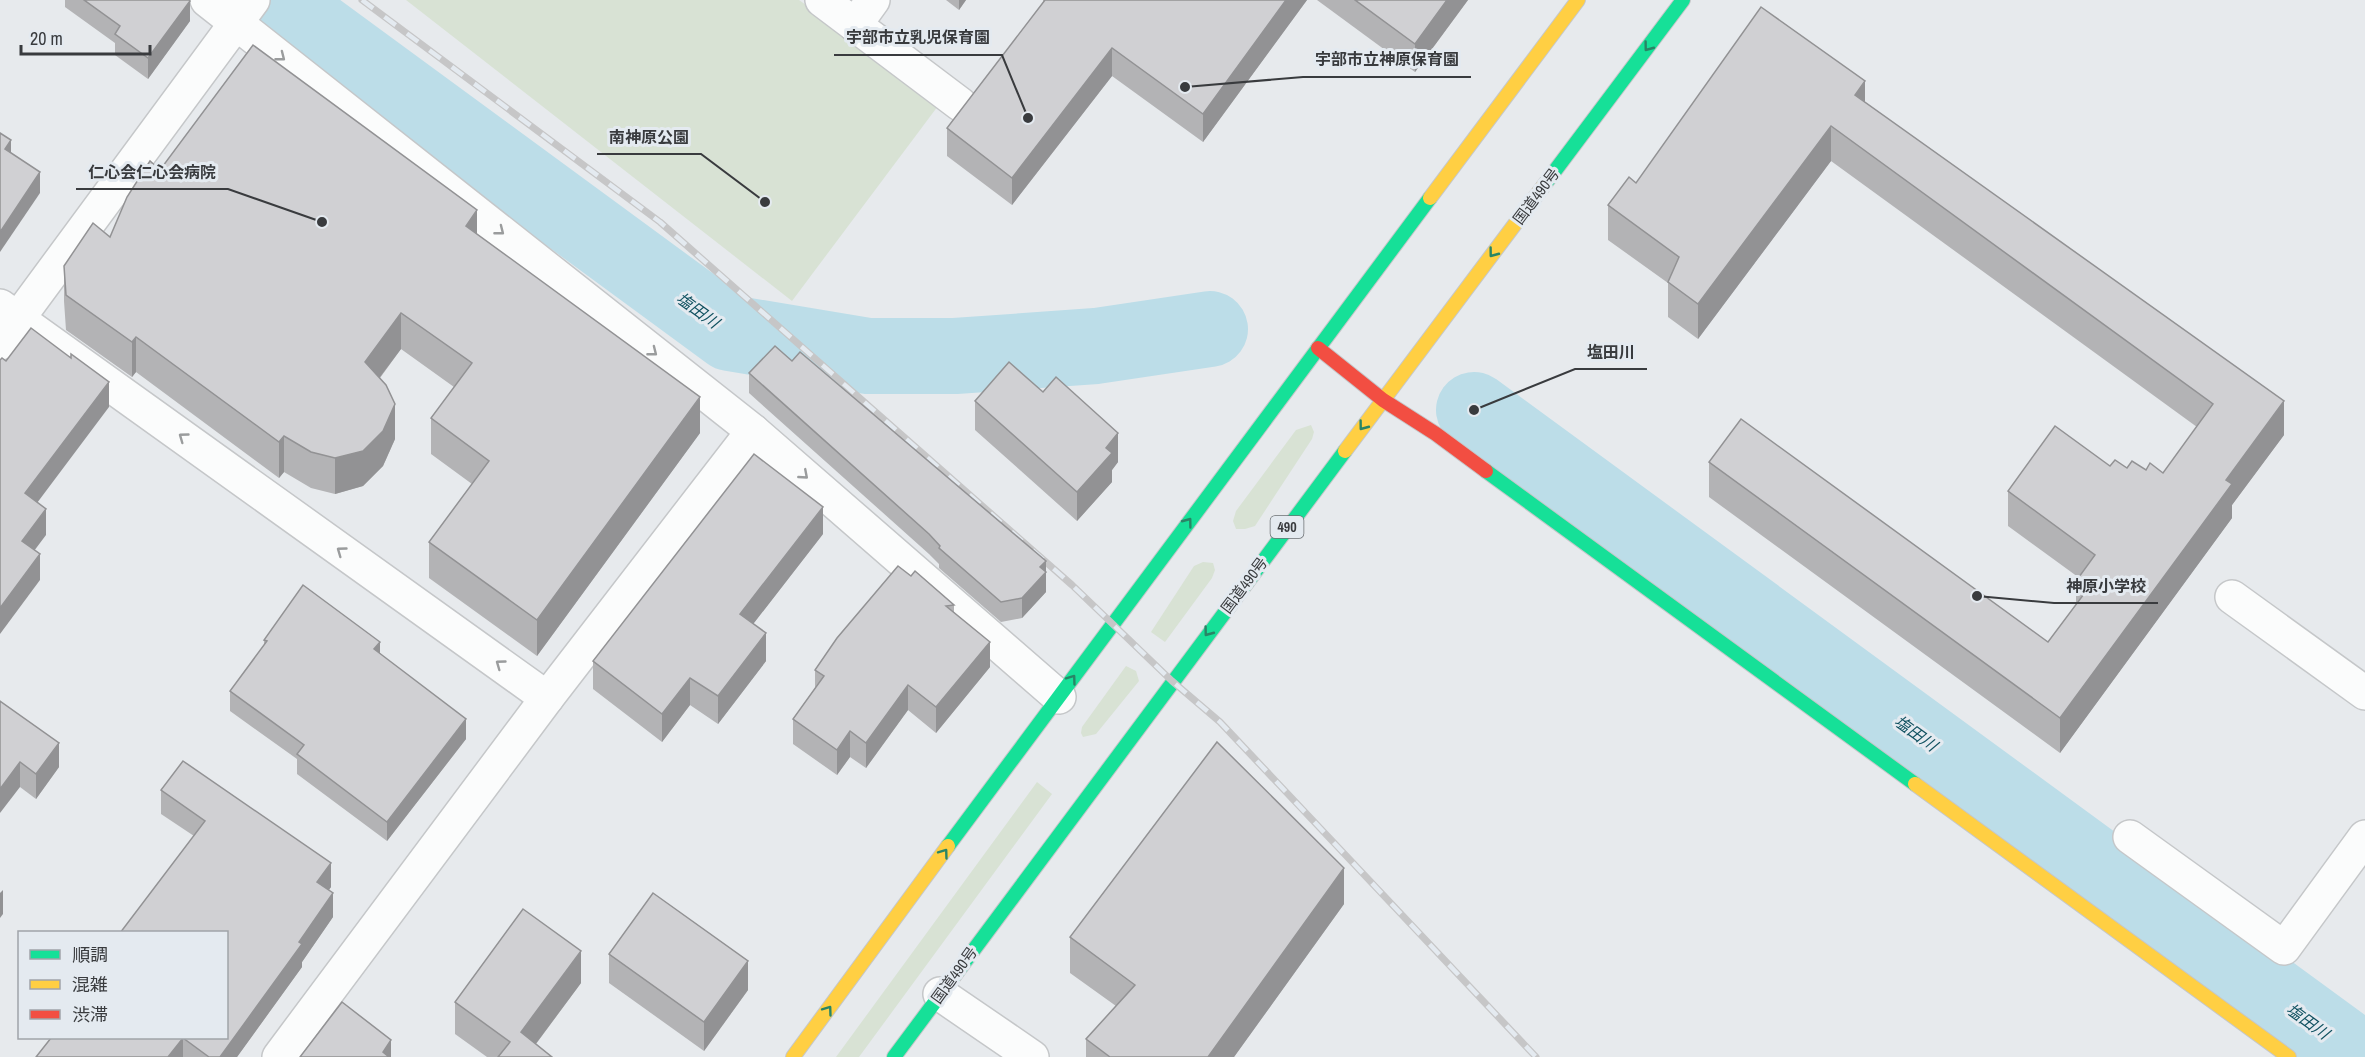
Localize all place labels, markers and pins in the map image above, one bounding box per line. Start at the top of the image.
callout: 宇部市立乳児保育園 [834,21,1002,55]
callout: 宇部市立神原保育園 [1303,43,1471,77]
callout: 南神原公園 [597,120,701,154]
callout: 仁心会仁心会病院 [76,155,228,189]
callout: 塩田川 [1575,335,1647,369]
callout: 神原小学校 [2054,569,2158,603]

